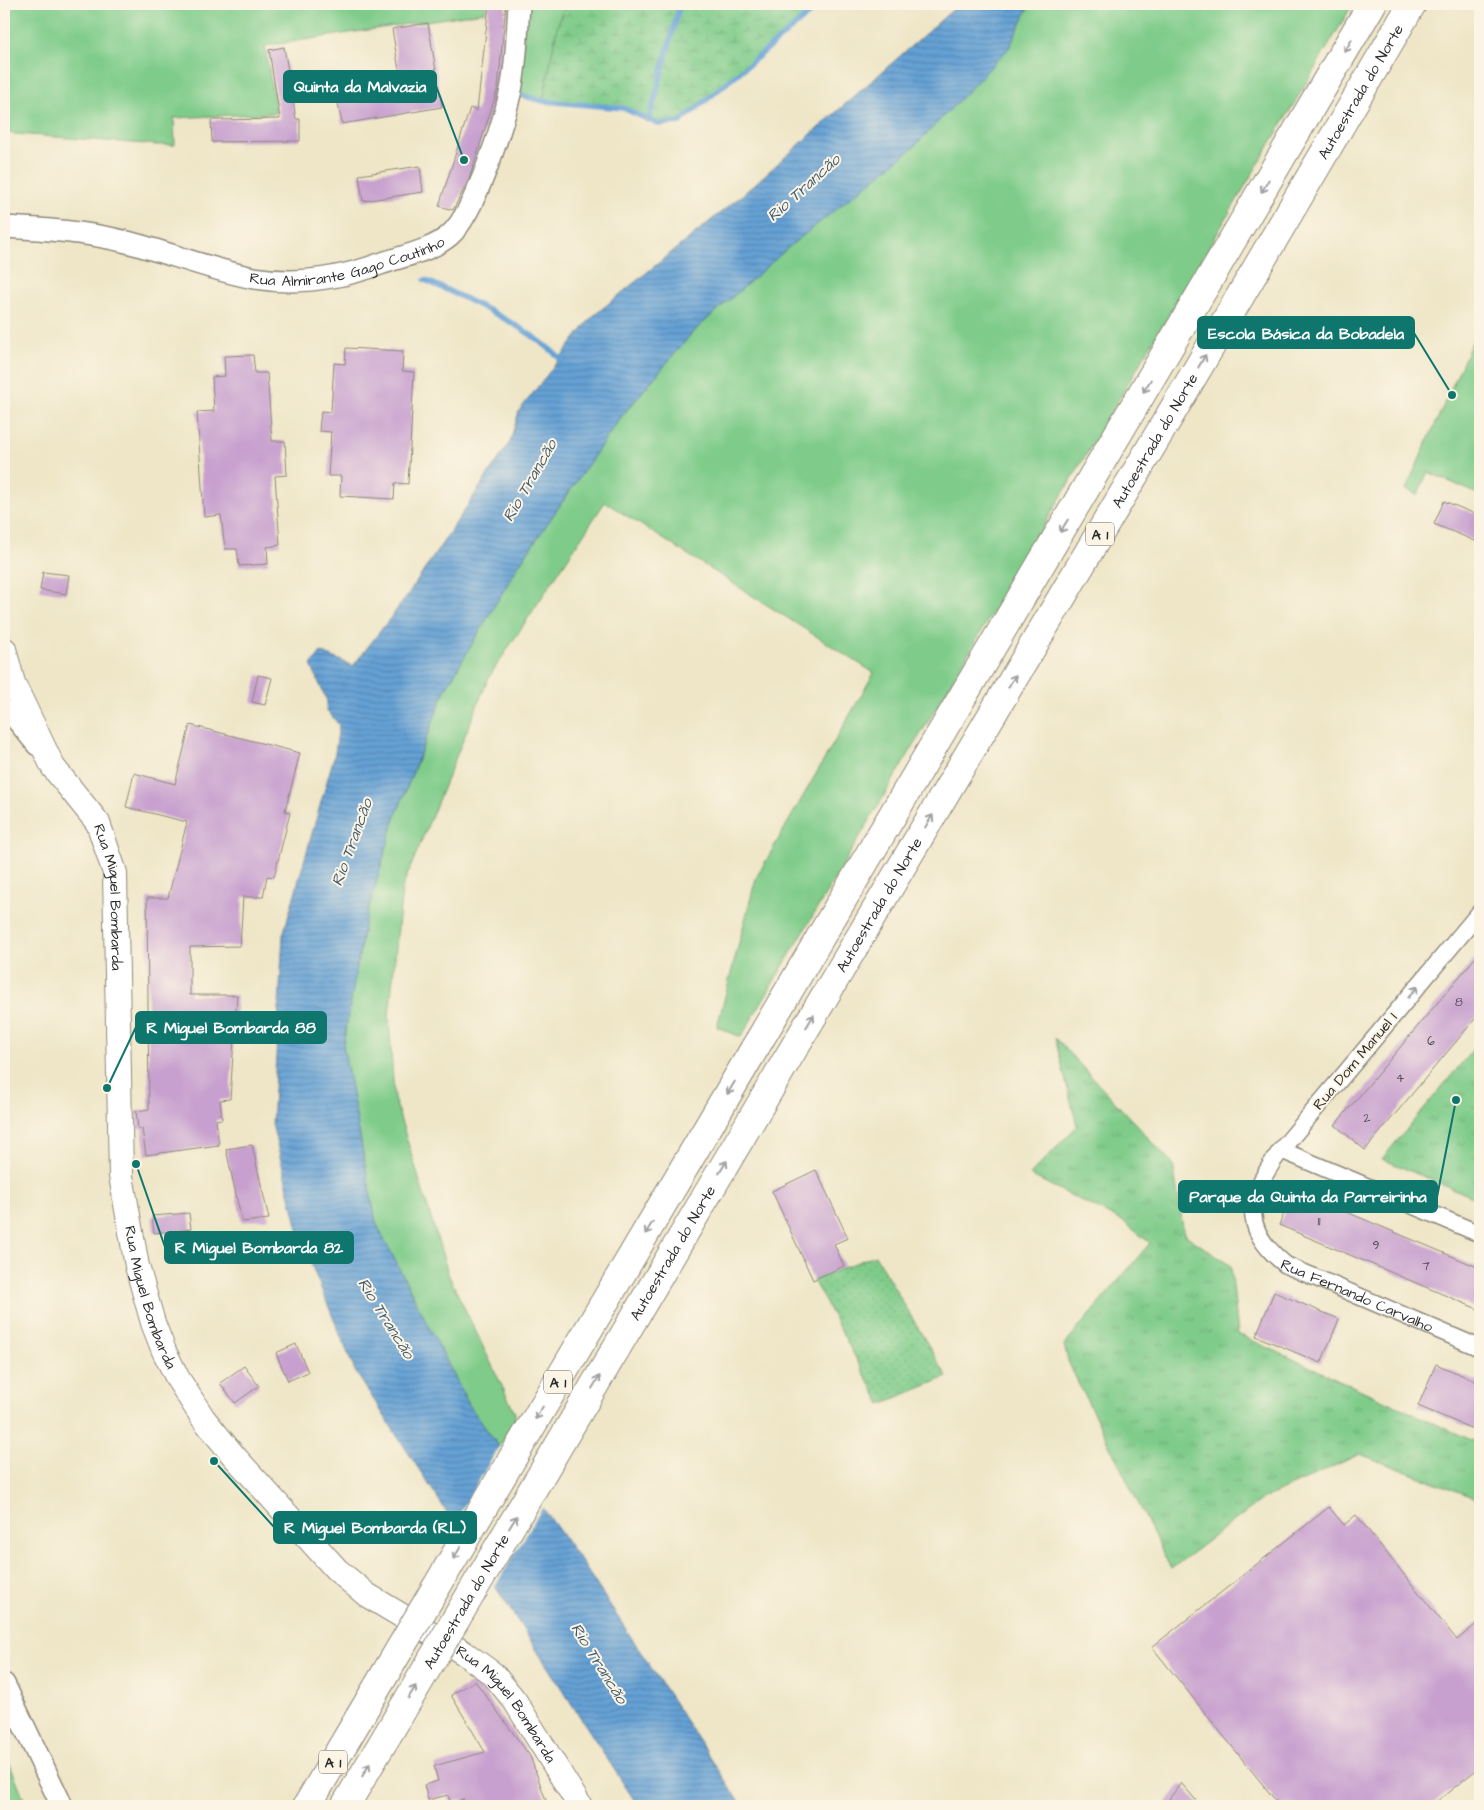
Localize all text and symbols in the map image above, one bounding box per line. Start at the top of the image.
street label: Autoestrada do Norte [1313,21,1409,163]
one-way arrow [1342,38,1352,52]
callout: Quinta da Malvazia [284,71,436,102]
text: Quinta da Malvazia [294,76,427,98]
water label: Rio Trancão [762,148,846,227]
one-way arrow [1260,178,1270,192]
street label: Rua Almirante Gago Coutinho [248,231,449,292]
callout: Escola Básica da Bobadela [1198,317,1414,348]
text: Escola Básica da Bobadela [1208,323,1405,345]
one-way arrow [1198,355,1208,369]
street label: Autoestrada do Norte [1107,370,1203,512]
one-way arrow [1142,379,1152,393]
water label: Rio Trancão [497,435,563,526]
one-way arrow [1059,519,1069,533]
road number: A 1 [1086,522,1114,546]
one-way arrow [1007,675,1017,689]
water label: Rio Trancão [326,795,378,889]
one-way arrow [924,815,934,829]
street label: Rua Miguel Bombarda [88,821,127,971]
street label: Autoestrada do Norte [831,834,928,976]
one-way arrow [1407,985,1419,998]
house number: 8 [1455,994,1463,1011]
street label: Rua Dom Manuel I [1308,1008,1403,1115]
callout: R Miguel Bombarda 88 [136,1012,326,1043]
one-way arrow [805,1014,815,1028]
text: R Miguel Bombarda 88 [146,1017,316,1041]
house number: 6 [1427,1033,1435,1050]
house number: 4 [1396,1070,1404,1087]
one-way arrow [726,1081,736,1095]
house number: 2 [1364,1110,1371,1127]
one-way arrow [718,1160,728,1174]
callout: Parque da Quinta da Parreirinha [1179,1181,1437,1212]
street label: Autoestrada do Norte [625,1182,721,1324]
text: Parque da Quinta da Parreirinha [1189,1186,1428,1208]
house number: 11 [1317,1213,1321,1230]
one-way arrow [643,1220,653,1234]
street label: Rua Miguel Bombarda [119,1224,182,1373]
callout: R Miguel Bombarda 82 [165,1232,353,1263]
text: R Miguel Bombarda 82 [175,1237,344,1261]
house number: 9 [1373,1237,1380,1254]
street label: Rua Fernando Carvalho [1277,1254,1437,1338]
house number: 7 [1422,1258,1430,1275]
water label: Rio Trancão [353,1274,420,1364]
road number: A 1 [544,1370,572,1394]
one-way arrow [591,1376,601,1390]
one-way arrow [534,1405,544,1420]
callout: R Miguel Bombarda (RL) [274,1512,476,1543]
one-way arrow [508,1515,518,1530]
text: R Miguel Bombarda (RL) [284,1517,466,1541]
street label: Autoestrada do Norte [419,1530,515,1673]
one-way arrow [451,1545,461,1559]
water label: Rio Trancão [566,1619,633,1709]
street label: Rua Miguel Bombarda [452,1641,561,1767]
one-way arrow [408,1686,418,1700]
road number: A 1 [319,1750,347,1774]
one-way arrow [362,1764,372,1778]

